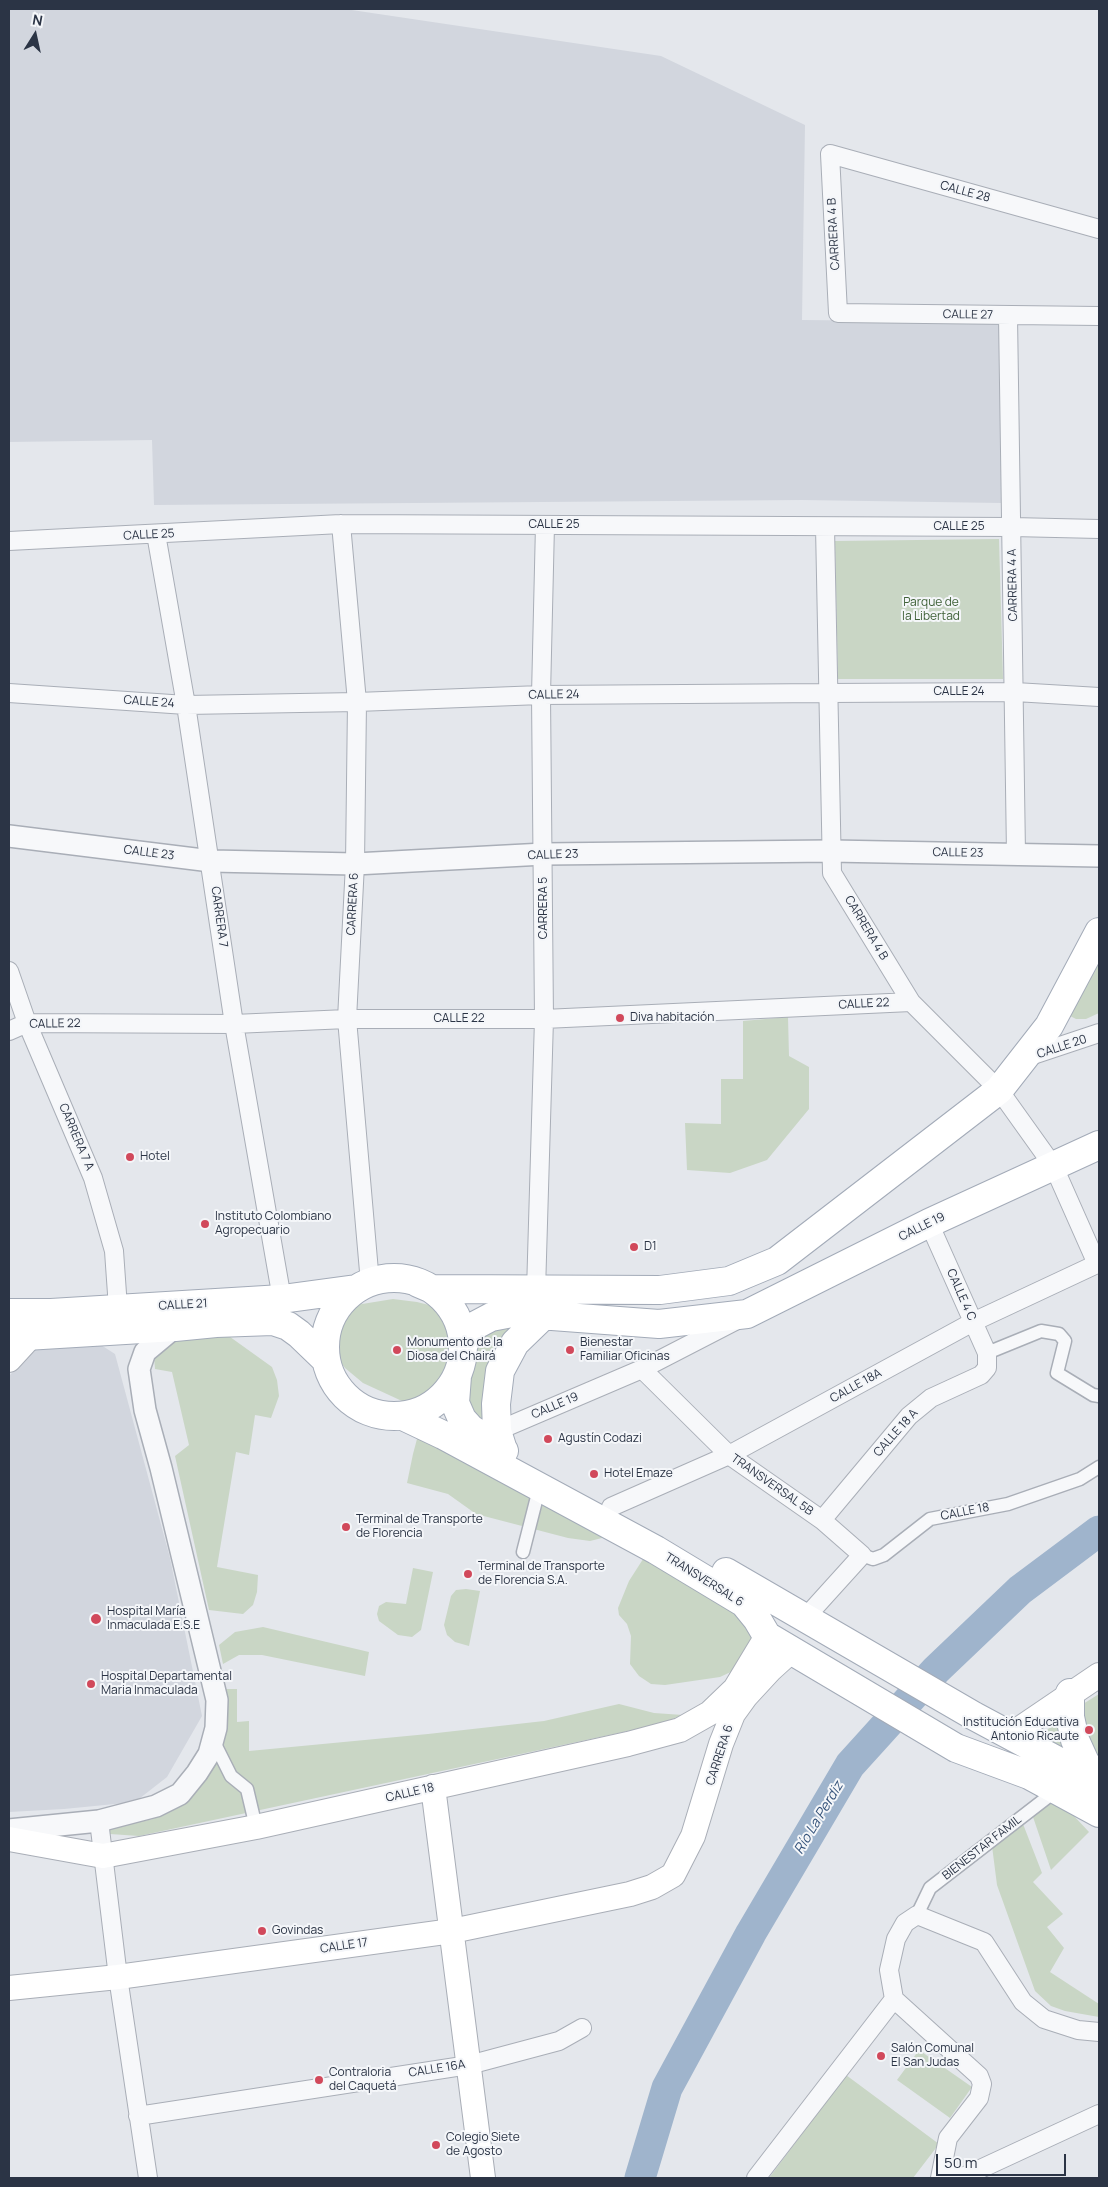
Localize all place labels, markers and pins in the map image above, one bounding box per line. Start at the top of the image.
place label: Diva habitación [630,1011,714,1025]
marker: Diva habitación [614,1012,626,1024]
place label: Hotel [140,1150,170,1164]
marker: Hotel [124,1151,136,1163]
place label: Instituto Colombiano Agropecuario [215,1210,331,1238]
marker: Instituto Colombiano Agropecuario [199,1218,211,1230]
place label: D1 [644,1240,657,1254]
marker: D1 [628,1241,640,1253]
place label: Monumento de la Diosa del Chairá [407,1336,503,1364]
place label: Bienestar Familiar Oficinas [580,1336,670,1364]
marker: Monumento de la Diosa del Chairá [391,1344,403,1356]
marker: Bienestar Familiar Oficinas [564,1344,576,1356]
place label: Agustín Codazi [558,1432,642,1446]
marker: Agustín Codazi [542,1433,554,1445]
place label: Hotel Emaze [604,1467,673,1481]
marker: Hotel Emaze [588,1468,600,1480]
place label: Terminal de Transporte de Florencia [356,1513,483,1541]
marker: Terminal de Transporte de Florencia [340,1521,352,1533]
place label: Terminal de Transporte de Florencia S.A. [478,1560,605,1588]
marker: Terminal de Transporte de Florencia S.A. [462,1568,474,1580]
place label: Hospital María Inmaculada E.S.E [107,1605,200,1633]
marker: Hospital María Inmaculada E.S.E [89,1612,103,1626]
place label: Hospital Departamental Maria Inmaculada [101,1670,232,1698]
marker: Hospital Departamental Maria Inmaculada [85,1678,97,1690]
place label: Institución Educativa Antonio Ricaute [963,1716,1079,1744]
marker: Institución Educativa Antonio Ricaute [1083,1724,1095,1736]
place label: Govindas [272,1924,323,1938]
marker: Govindas [256,1925,268,1937]
place label: Salón Comunal El San Judas [891,2042,974,2070]
marker: Salón Comunal El San Judas [875,2050,887,2062]
place label: Contraloria del Caquetá [329,2066,396,2094]
marker: Contraloria del Caquetá [313,2074,325,2086]
place label: Colegio Siete de Agosto [446,2131,520,2159]
marker: Colegio Siete de Agosto [430,2139,442,2151]

